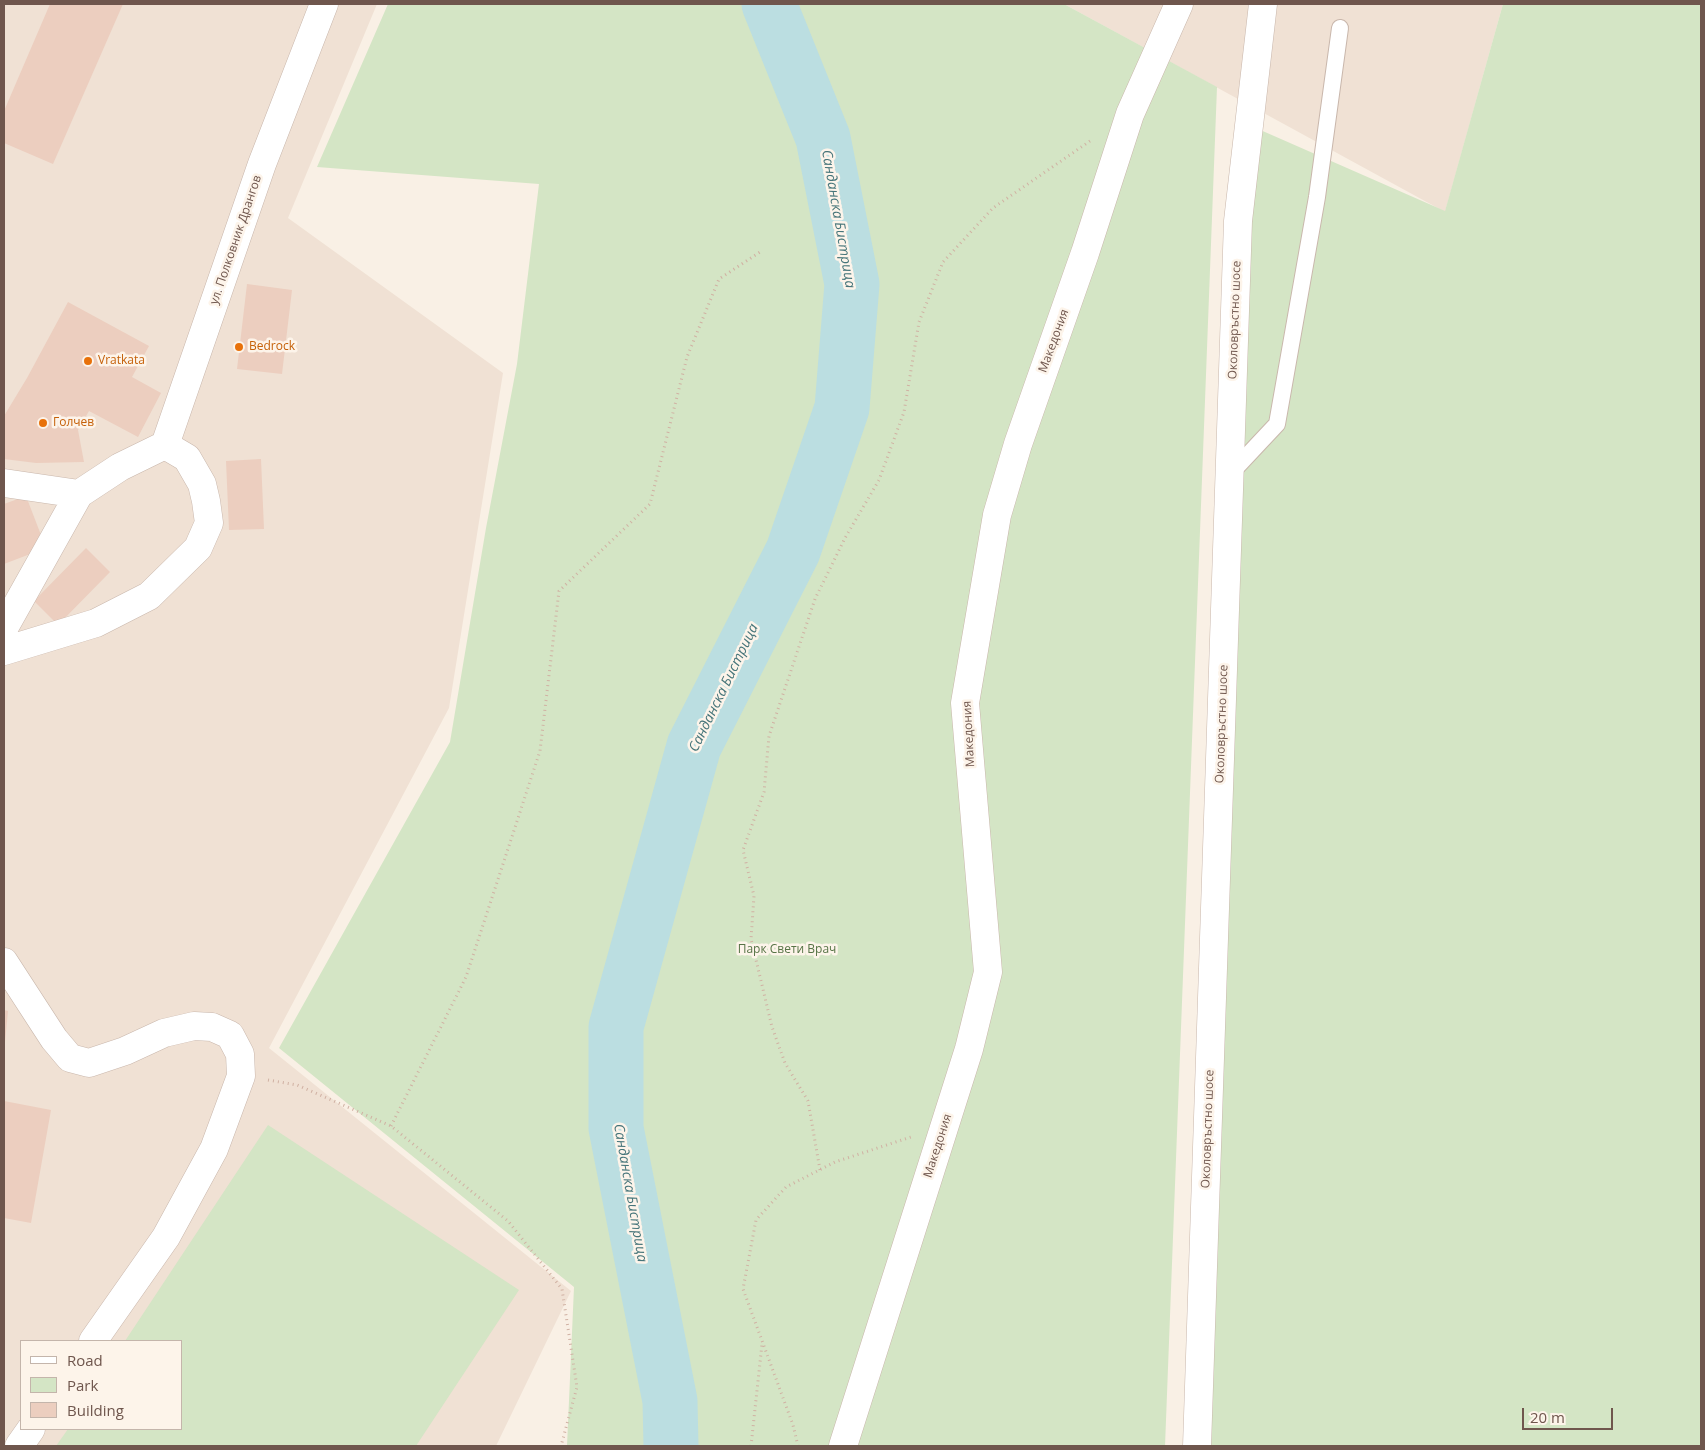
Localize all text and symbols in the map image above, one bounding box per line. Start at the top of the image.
water label: Санданска Бистрица [818,149,858,289]
street label: ул. Полковник Дрангов [207,173,265,307]
street label: Околовръстно шосе [1226,260,1244,380]
street label: Македония [1036,307,1072,375]
place label: Bedrock [249,340,295,354]
marker: Bedrock [233,341,245,353]
place label: Vratkata [98,354,145,368]
marker: Vratkata [82,355,94,367]
place label: Голчев [53,416,94,430]
marker: Голчев [37,417,49,429]
water label: Санданска Бистрица [686,621,762,755]
street label: Околовръстно шосе [1213,664,1231,784]
street label: Македония [960,700,978,768]
park label: Парк Свети Врач [738,943,836,957]
street label: Околовръстно шосе [1199,1069,1217,1189]
street label: Македония [921,1112,955,1180]
water label: Санданска Бистрица [610,1123,650,1263]
legend [20,1340,182,1430]
text: Road [67,1350,103,1370]
text: Park [67,1375,98,1395]
scale bar [1525,1398,1616,1430]
text: Building [67,1400,124,1420]
text: 20 m [1530,1407,1565,1427]

